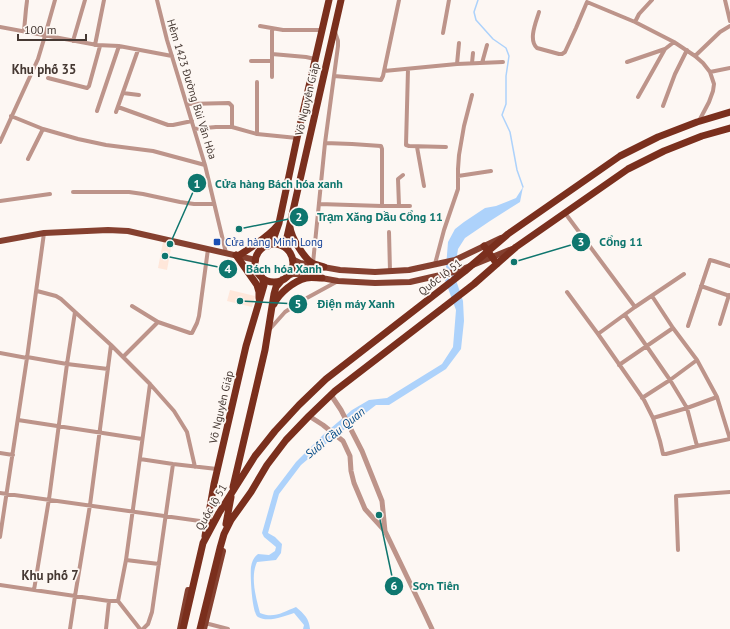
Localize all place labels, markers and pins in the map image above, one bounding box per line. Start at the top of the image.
callout: Cửa hàng Bách hóa xanh [187,171,351,195]
callout: Trạm Xăng Dầu Cổng 11 [289,205,451,229]
callout: Cổng 11 [571,230,650,254]
place label: Cửa hàng Minh Long [225,235,323,249]
marker: Cửa hàng Minh Long [212,237,222,247]
callout: Bách hóa Xanh [218,257,330,281]
callout: Điện máy Xanh [288,292,403,316]
callout: Sơn Tiên [384,574,467,598]

